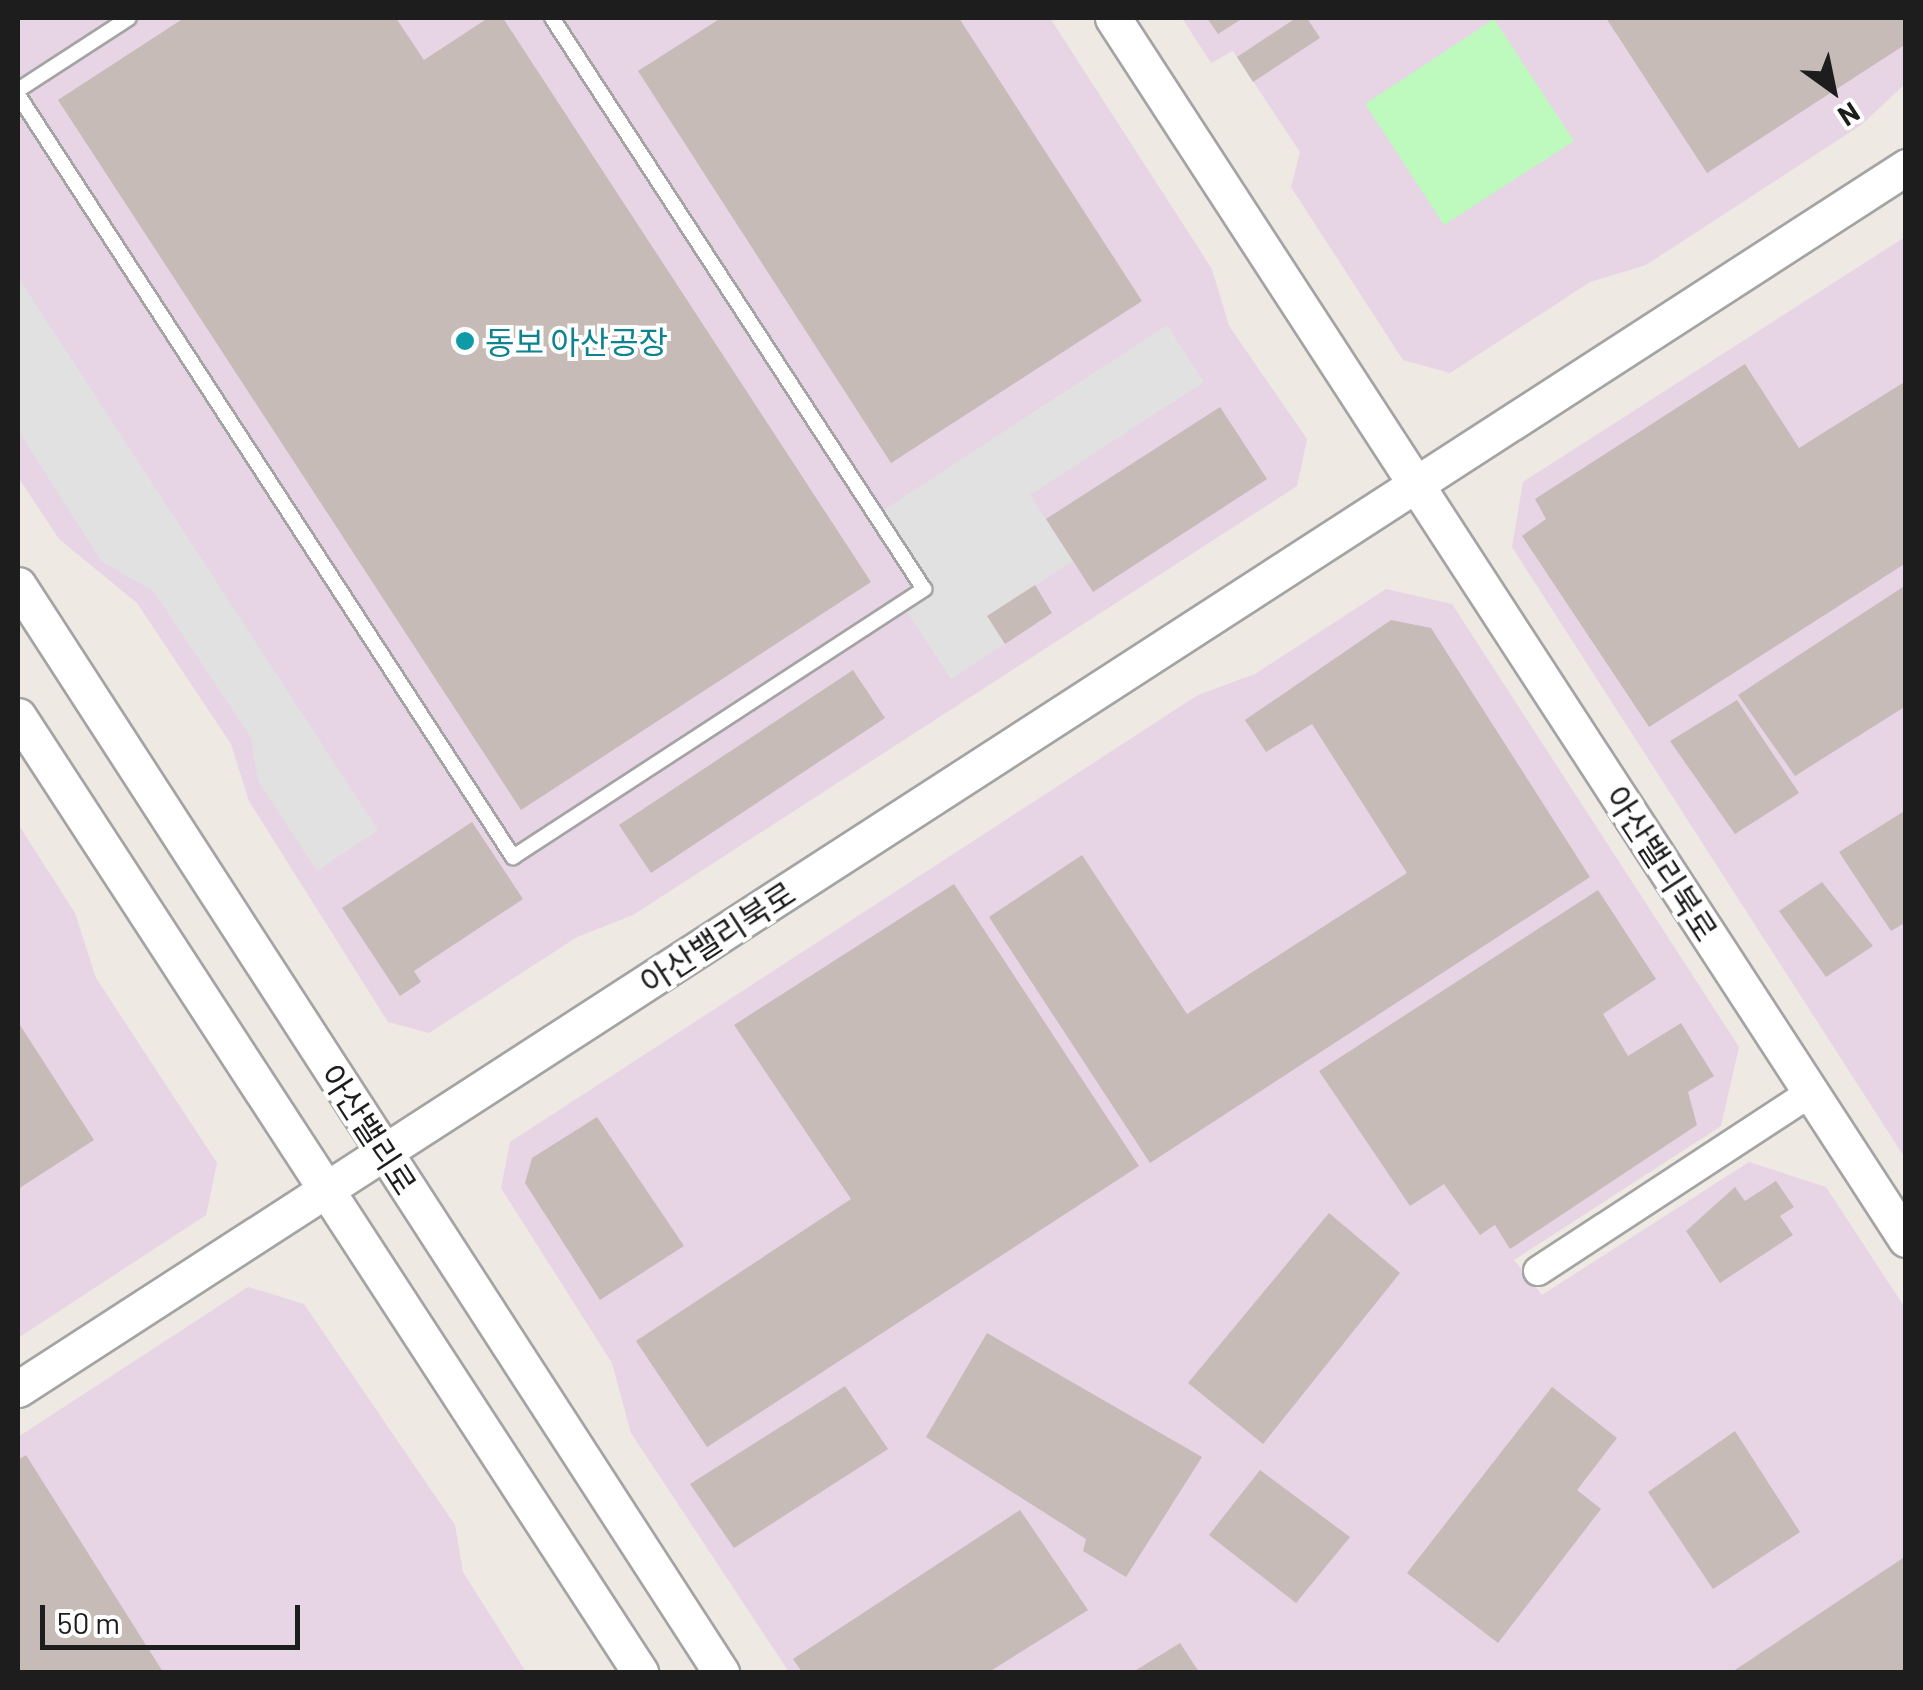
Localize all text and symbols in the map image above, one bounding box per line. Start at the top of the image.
north arrow [1783,40,1883,140]
text: N [1832,96,1866,134]
place label: 동보 아산공장 [485,322,668,360]
marker: 동보 아산공장 [454,330,476,352]
street label: 아산밸리북로 [1598,778,1726,948]
street label: 아산밸리북로 [632,873,802,1001]
street label: 아산밸리로 [313,1057,425,1201]
scale bar [45,1585,305,1647]
text: 50 m [57,1604,120,1640]

